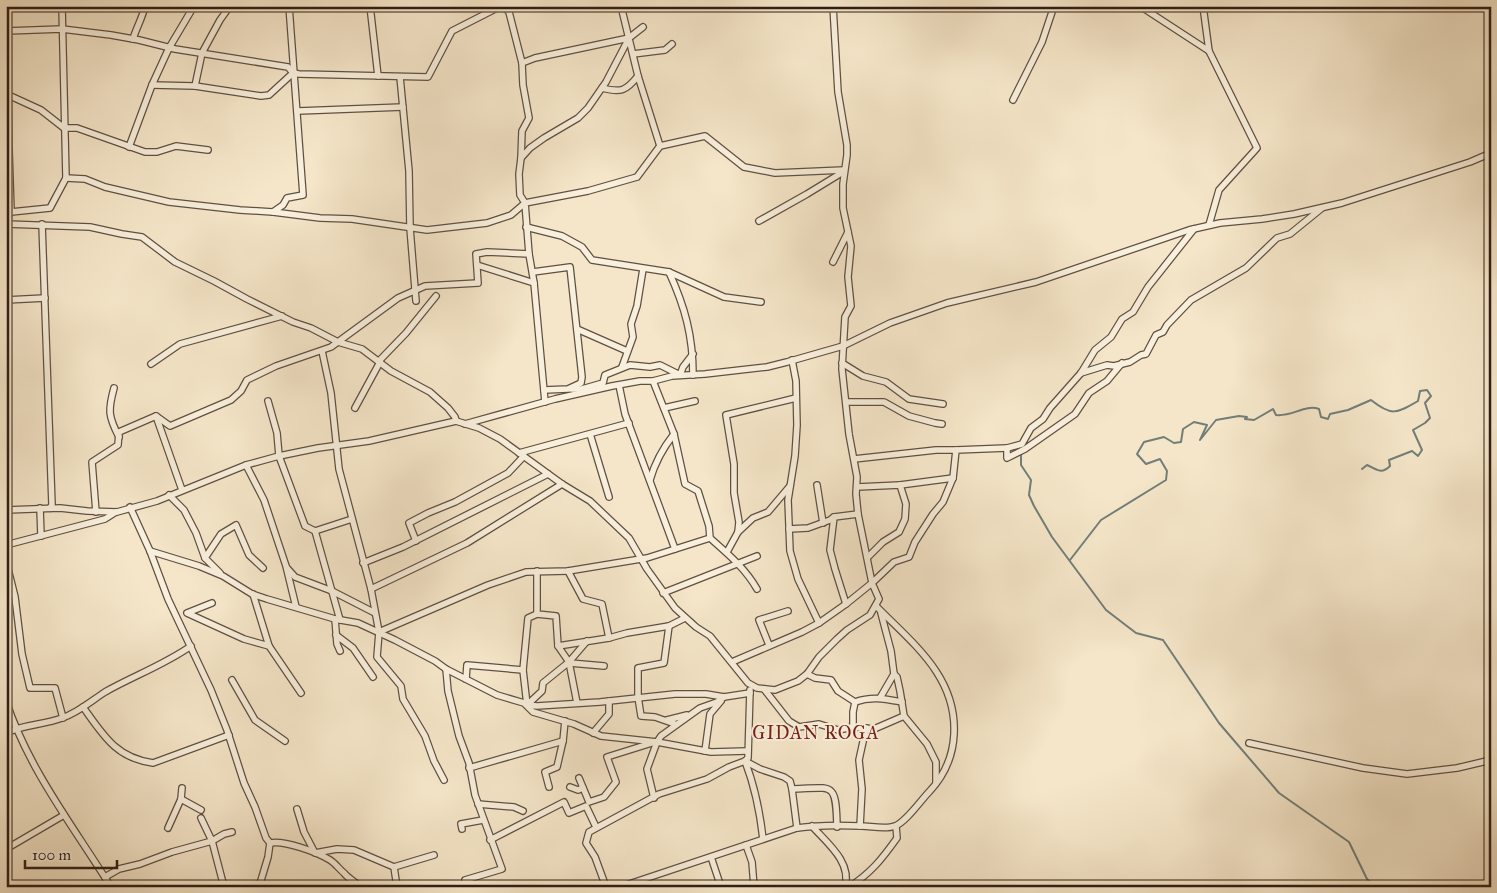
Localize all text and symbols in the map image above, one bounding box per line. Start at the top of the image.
district label: GIDAN ROGA [752,722,880,744]
scale bar [25,838,118,870]
text: 100 m [32,846,72,864]

